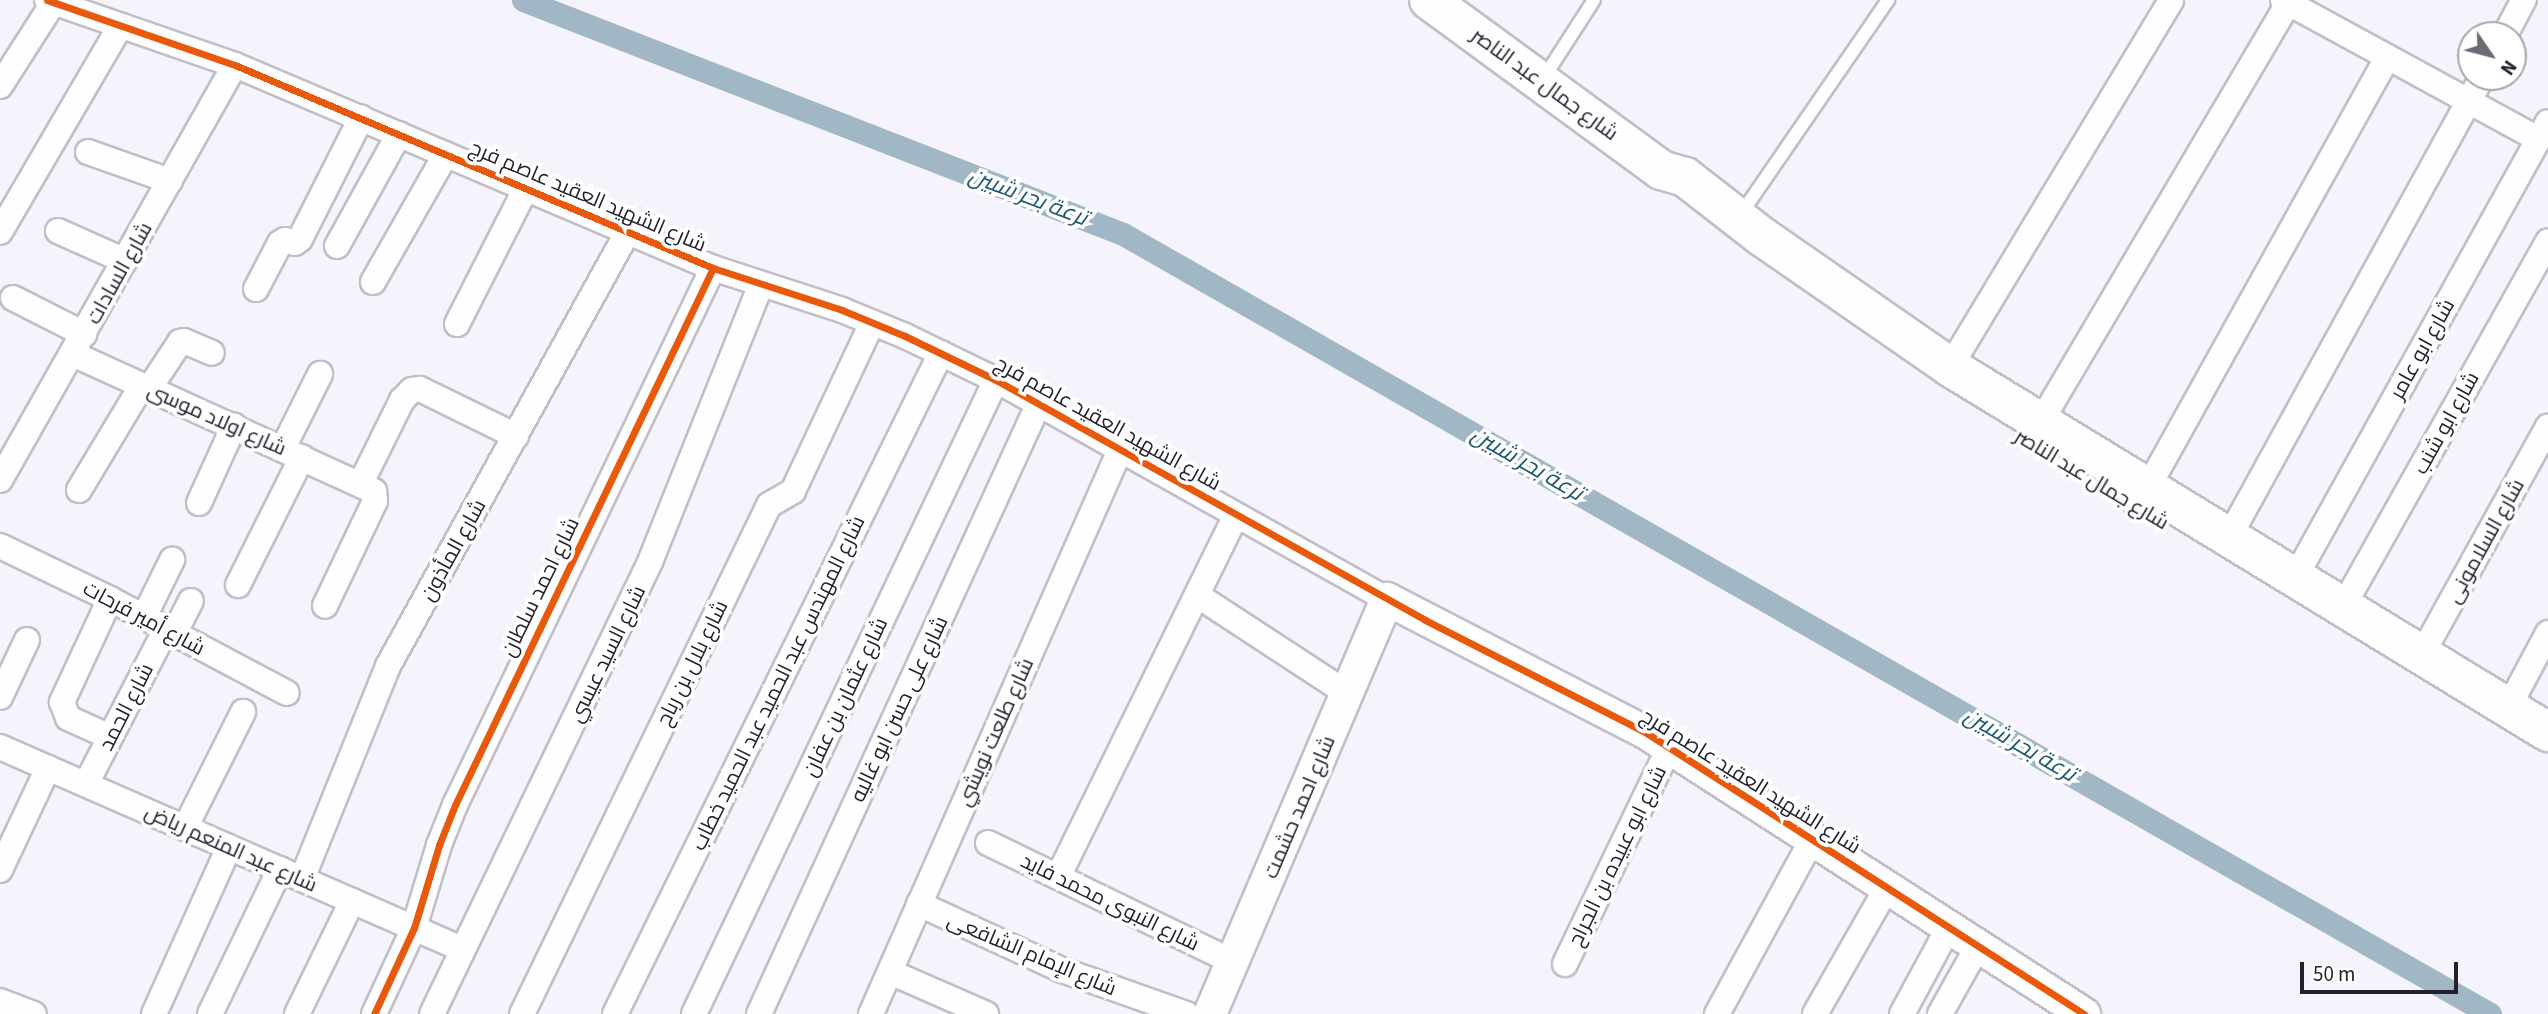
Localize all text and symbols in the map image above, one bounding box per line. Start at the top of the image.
north arrow [2457,21,2527,91]
street label: شارع جمال عبد الناصر [1467,22,1623,146]
text: N [2493,54,2523,80]
street label: شارع الشهيد العقيد عاصم فرج [466,135,710,257]
water label: ترعة بحر شبين [965,162,1091,232]
street label: شارع السادات [81,218,157,328]
street label: شارع ابو عامر [2384,294,2460,404]
street label: شارع الشهيد العقيد عاصم فرج [990,350,1226,496]
street label: شارع ابو شنب [2408,367,2484,479]
street label: شارع اولاد موسى [144,377,290,461]
water label: ترعة بحر شبين [1466,421,1588,507]
street label: شارع جمال عبد الناصر [2010,423,2174,535]
street label: شارع السلامونى [2440,474,2530,608]
street label: شارع المأذون [415,495,491,605]
street label: شارع المهندس عبد الحميد عبد الحميد خطاب [686,511,870,855]
street label: شارع احمد سلطان [495,513,585,661]
street label: شارع أمير فرحات [79,575,209,661]
street label: شارع السيد عيسي [563,581,651,727]
street label: شارع بلال بن رباح [651,596,733,730]
street label: شارع على حسن ابو غاليه [845,612,953,806]
street label: شارع عثمان بن عفان [797,613,893,781]
street label: شارع طلعت نويشي [951,654,1039,810]
street label: شارع الحمد [93,659,159,755]
water label: ترعة بحر شبين [1959,702,2081,788]
street label: شارع الشهيد العقيد عاصم فرج [1636,703,1866,859]
street label: شارع احمد حشمت [1258,732,1340,882]
street label: شارع ابو عبيده بن الجراح [1562,762,1672,950]
street label: شارع عبد المنعم رياض [141,799,321,897]
street label: شارع النبوى محمد فايد [1017,848,1203,956]
street label: شارع الإمام الشافعى [944,907,1120,1001]
scale bar [2303,948,2460,992]
text: 50 m [2313,959,2355,989]

